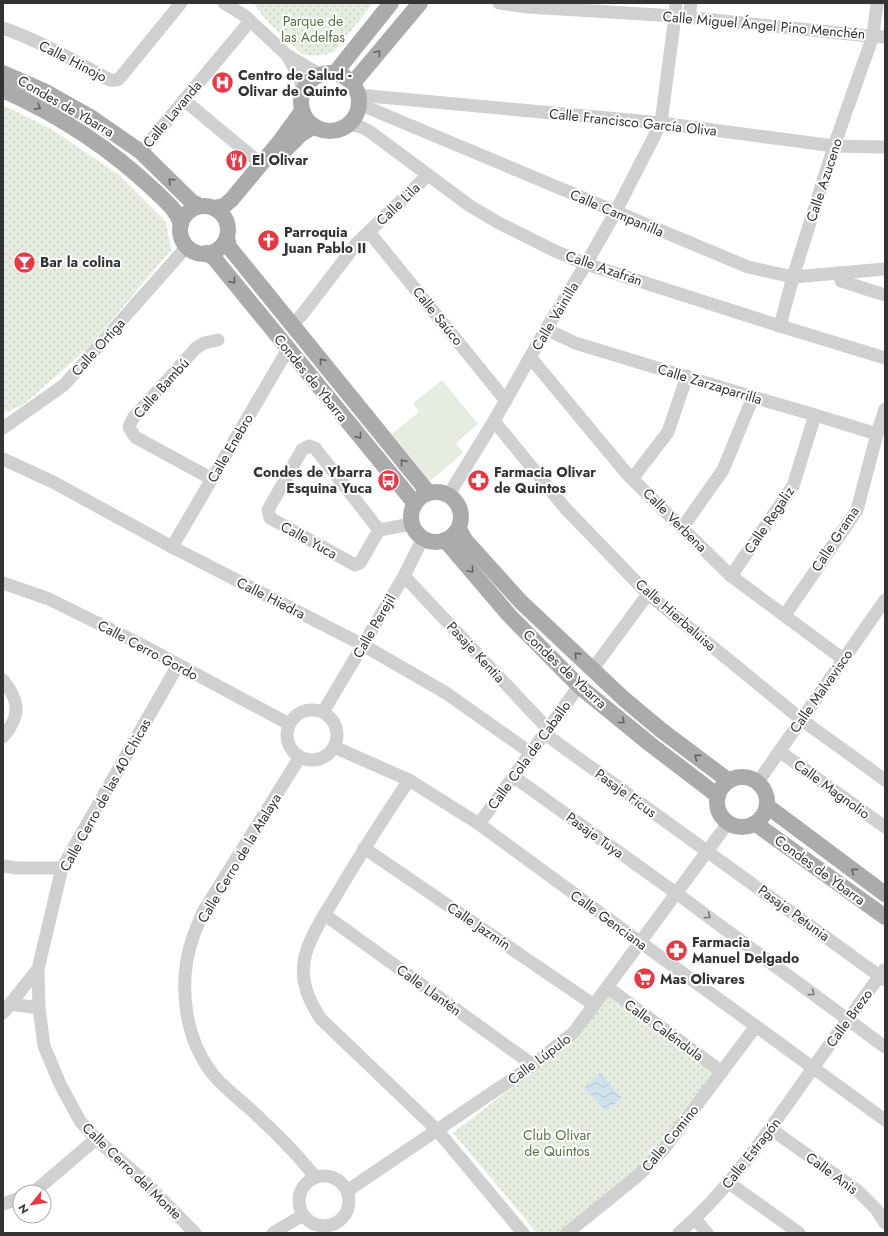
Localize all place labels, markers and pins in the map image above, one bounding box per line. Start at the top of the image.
place label: Centro de Salud - Olivar de Quinto [238,65,352,101]
hospital icon: Centro de Salud - Olivar de Quinto [210,70,236,96]
restaurant icon: El Olivar [223,147,249,173]
place label: El Olivar [252,150,308,170]
place label: Parroquia Juan Pablo II [281,222,366,258]
church icon: Parroquia Juan Pablo II [256,227,282,253]
bar icon: Bar la colina [11,249,37,275]
place label: Bar la colina [40,252,121,272]
place label: Condes de Ybarra Esquina Yuca [253,462,372,498]
place label: Farmacia Olivar de Quintos [494,462,596,498]
bus stop icon: Condes de Ybarra Esquina Yuca [375,467,401,493]
pharmacy icon: Farmacia Olivar de Quintos [465,467,491,493]
place label: Farmacia Manuel Delgado [692,932,799,968]
pharmacy icon: Farmacia Manuel Delgado [664,937,690,963]
supermarket icon: Mas Olivares [631,966,657,992]
place label: Mas Olivares [660,969,745,989]

